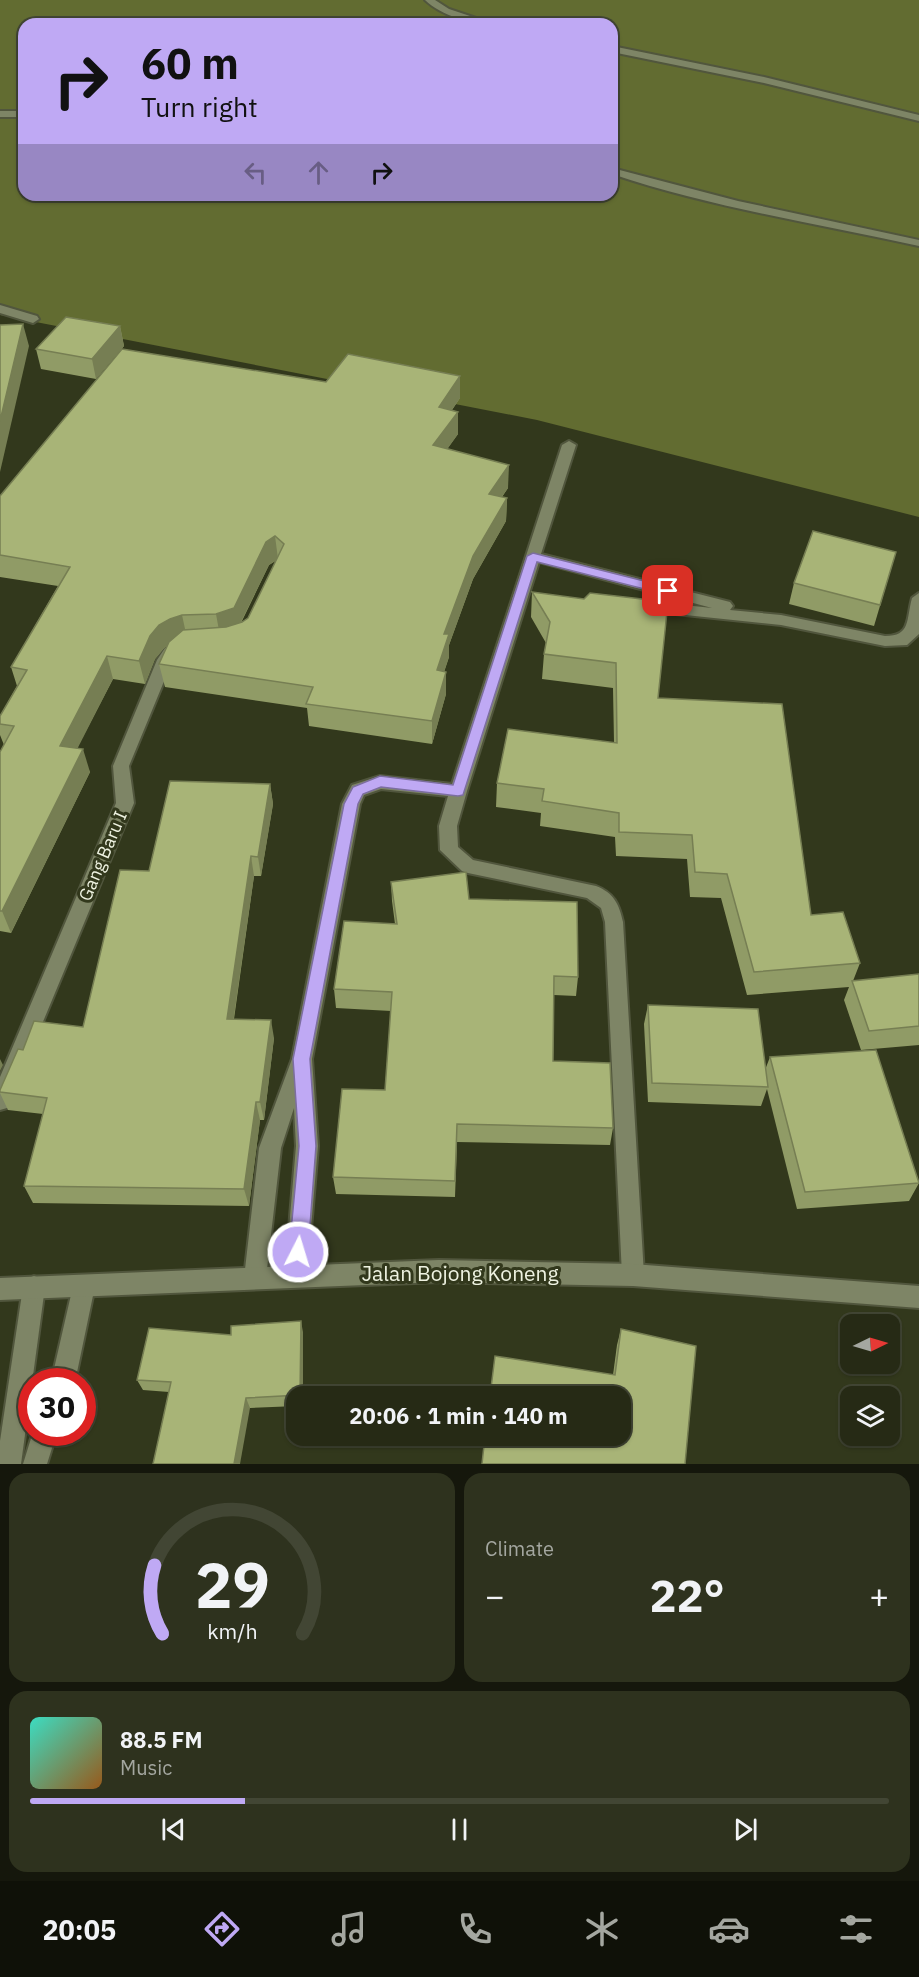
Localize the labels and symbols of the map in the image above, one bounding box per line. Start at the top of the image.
pin [642,565,693,616]
street label: Gang Baru I [73,807,132,904]
position arrow [266,1220,330,1284]
street label: Jalan Bojong Koneng [361,1259,559,1287]
north arrow [840,1314,900,1374]
speed limit sign: 30 [18,1368,96,1446]

